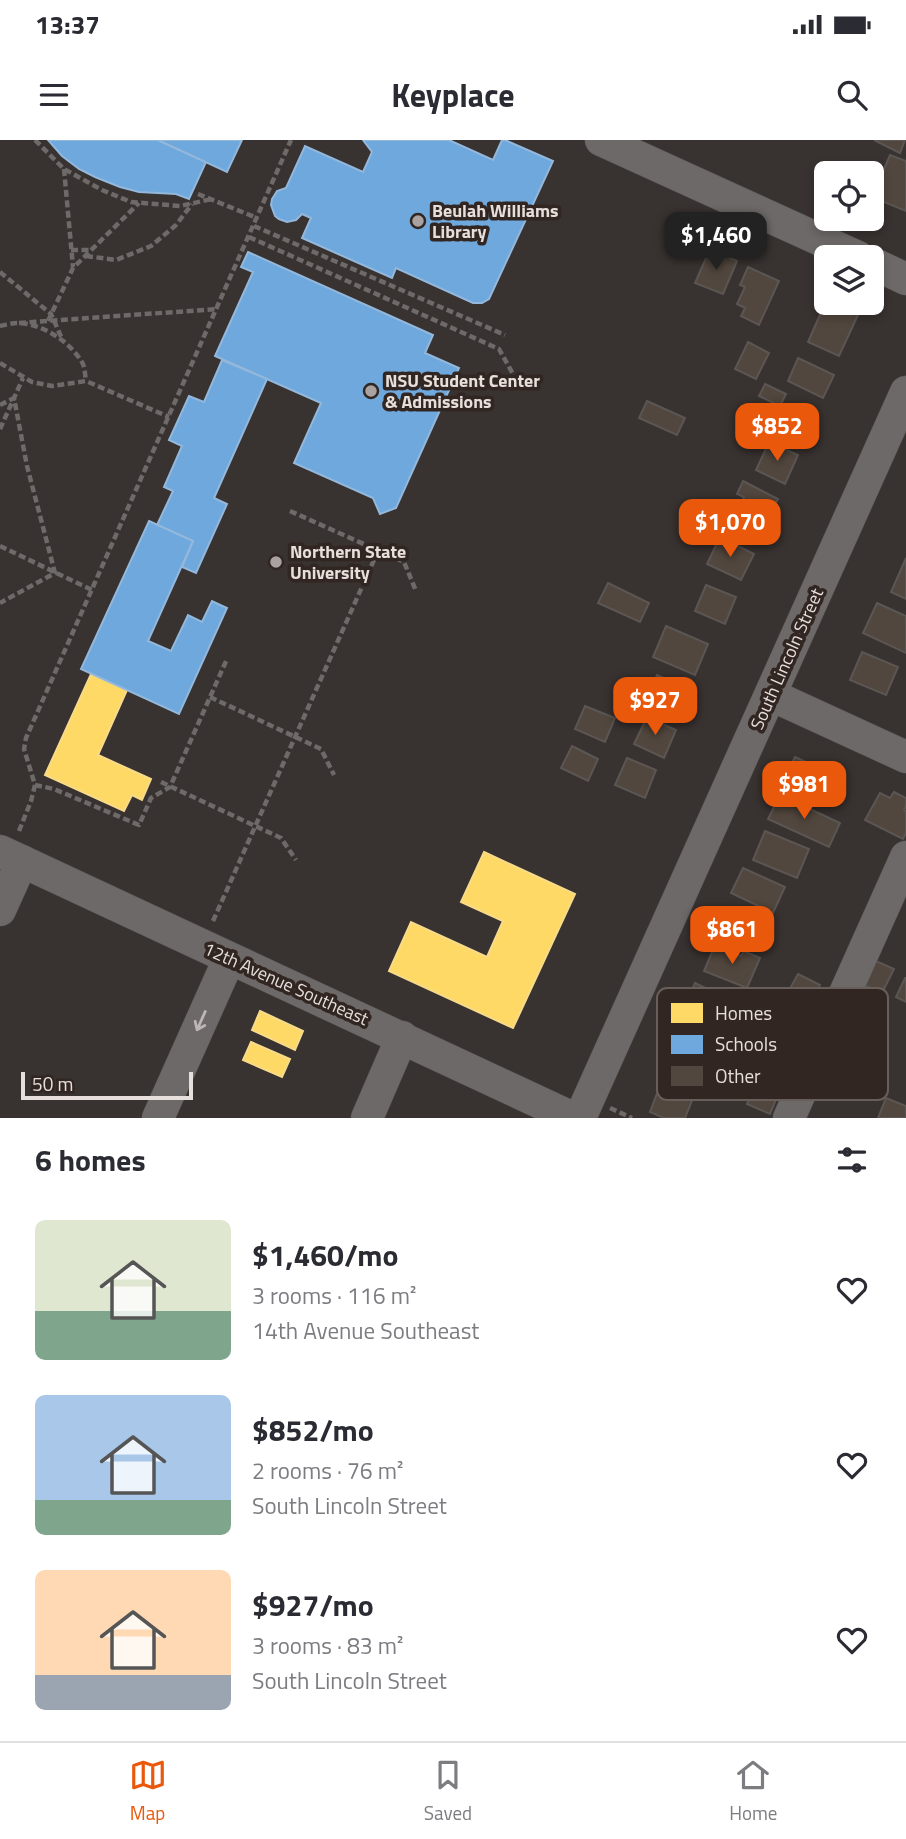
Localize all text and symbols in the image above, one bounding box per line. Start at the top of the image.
text: 13:37 [35,5,100,44]
text: Keyplace [391,71,515,119]
icon: menu [35,76,73,114]
icon: search [833,76,871,114]
map controls [814,161,884,315]
button: locate [814,161,884,231]
place label: Beulah Williams Library [432,197,559,245]
pin: $1,460 [659,212,773,272]
marker: Beulah Williams Library [410,213,426,229]
text: $1,460 [681,217,751,252]
button: layers [814,245,884,315]
place label: NSU Student Center & Admissions [385,367,540,415]
marker: NSU Student Center & Admissions [363,383,379,399]
pin: $852 [736,404,818,463]
text: $852 [751,408,803,443]
pin: $1,070 [673,500,787,559]
text: $1,070 [695,504,765,539]
place label: Northern State University [290,538,406,586]
marker: Northern State University [268,554,284,570]
street label: South Lincoln Street [743,583,830,734]
pin: $927 [614,678,696,737]
text: $927 [629,682,681,717]
pin: $981 [763,762,845,821]
text: $981 [778,766,830,801]
pin: $861 [691,906,773,966]
text: $861 [706,911,758,946]
street label: 12th Avenue Southeast [199,935,374,1032]
legend [657,988,888,1100]
text: Homes [715,998,772,1027]
one-way arrow [194,1010,207,1031]
text: Schools [715,1029,777,1058]
text: Other [715,1061,761,1090]
scale bar [21,1069,192,1101]
text: 50 m [32,1069,73,1098]
text: 6 homes [35,1137,146,1183]
icon: filters [833,1141,871,1179]
text: $1,460/mo [252,1232,398,1278]
icon: home [91,1248,175,1332]
icon: heart [833,1271,871,1309]
text: 3 rooms · 116 m² [252,1278,416,1313]
text: 14th Avenue Southeast [252,1313,479,1348]
text: $852/mo [252,1407,374,1453]
icon: home [91,1423,175,1507]
icon: heart [833,1446,871,1484]
text: 2 rooms · 76 m² [252,1453,403,1488]
text: South Lincoln Street [252,1488,447,1523]
text: $927/mo [252,1582,374,1628]
icon: home [91,1598,175,1682]
icon: heart [833,1621,871,1659]
text: 3 rooms · 83 m² [252,1628,403,1663]
text: South Lincoln Street [252,1663,447,1698]
tab: Map [129,1756,167,1827]
tab: Saved [424,1756,472,1827]
tab: Home [729,1756,777,1827]

